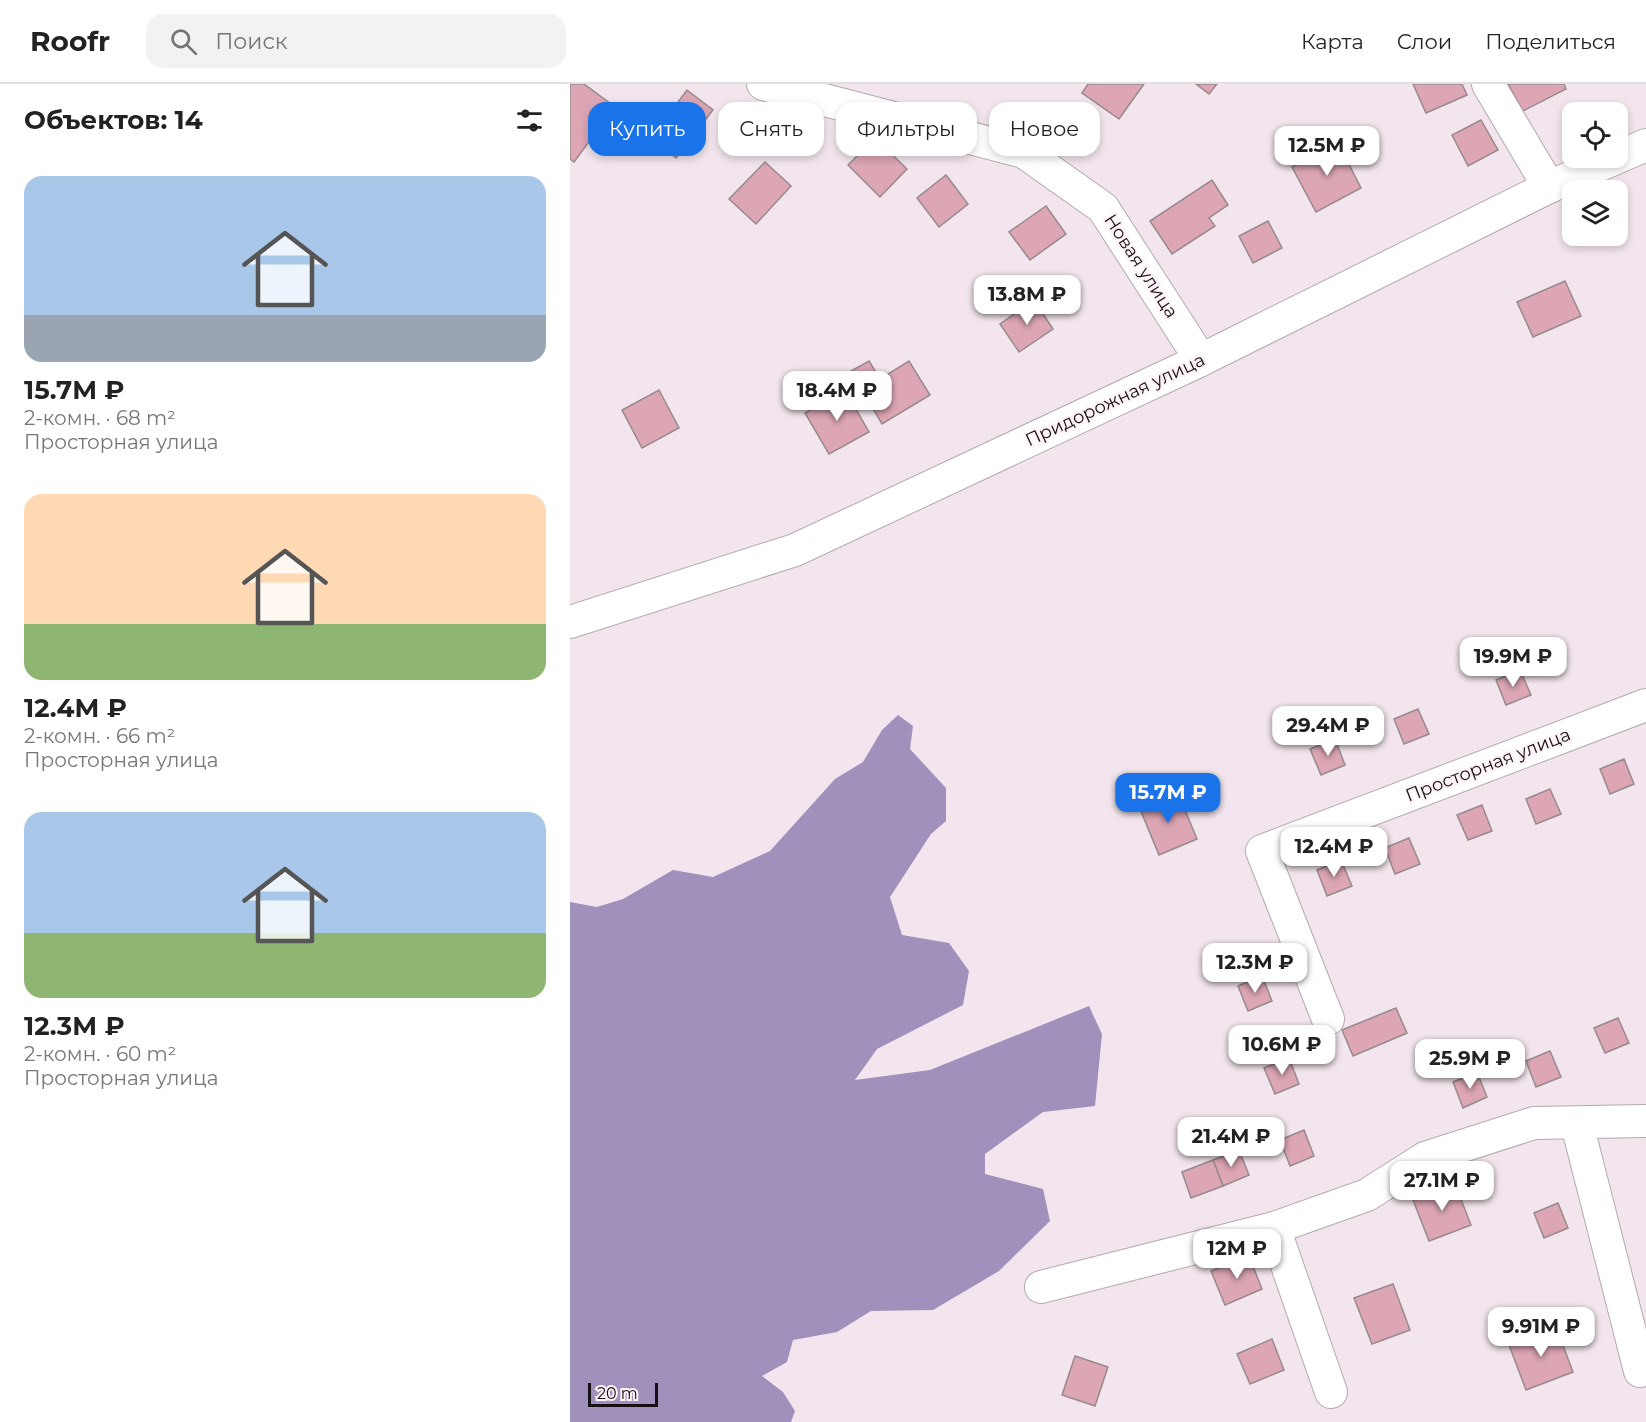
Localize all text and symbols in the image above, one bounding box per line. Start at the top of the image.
search box [146,14,566,68]
text: Roofr [30,24,110,58]
icon: search [167,25,200,58]
text: Поиск [215,28,288,55]
text: Карта [1301,29,1364,54]
text: Слои [1397,29,1452,54]
text: Поделиться [1485,29,1616,54]
chip: Купить [588,102,706,156]
chip: Снять [718,102,824,156]
chip: Фильтры [836,102,977,156]
chip: Новое [989,102,1100,156]
map controls [1562,102,1628,246]
button: locate [1562,102,1628,168]
text: Объектов: 14 [24,104,203,136]
icon: filters [513,104,546,137]
pin: 12.5M ₽ [1272,126,1382,177]
text: 12.5M ₽ [1288,133,1366,157]
button: layers [1562,180,1628,246]
street label: Новая улица [1099,210,1183,322]
icon: home [231,215,339,323]
pin: 13.8M ₽ [972,275,1082,326]
text: 13.8M ₽ [988,282,1066,306]
street label: Придорожная улица [1022,349,1208,451]
pin: 18.4M ₽ [782,371,892,422]
text: 15.7M ₽ [24,374,125,406]
text: 18.4M ₽ [797,378,877,402]
text: 2-комн. · 68 m² [24,406,176,430]
text: Просторная улица [24,430,218,454]
icon: home [231,533,339,641]
pin: 19.9M ₽ [1458,637,1568,688]
text: 19.9M ₽ [1474,644,1552,668]
text: 12.4M ₽ [24,692,127,724]
pin: 29.4M ₽ [1273,706,1383,757]
text: 29.4M ₽ [1286,713,1370,737]
street label: Просторная улица [1402,723,1574,807]
text: 2-комн. · 66 m² [24,724,175,748]
text: Просторная улица [24,748,218,772]
pin: 15.7M ₽ [1113,773,1223,824]
text: 15.7M ₽ [1129,780,1207,804]
pin: 12.4M ₽ [1279,827,1389,878]
text: 12.4M ₽ [1294,834,1374,858]
icon: home [231,851,339,959]
pin: 12.3M ₽ [1200,943,1310,994]
text: 12.3M ₽ [1216,950,1294,974]
text: 12.3M ₽ [24,1010,125,1042]
pin: 10.6M ₽ [1227,1025,1337,1076]
text: 10.6M ₽ [1242,1032,1322,1056]
pin: 25.9M ₽ [1415,1039,1525,1090]
text: 2-комн. · 60 m² [24,1042,176,1066]
text: 25.9M ₽ [1429,1046,1511,1070]
text: Просторная улица [24,1066,218,1090]
pin: 21.4M ₽ [1176,1117,1286,1168]
text: 21.4M ₽ [1192,1124,1270,1148]
pin: 27.1M ₽ [1387,1161,1497,1212]
text: 27.1M ₽ [1404,1168,1480,1192]
pin: 12M ₽ [1195,1229,1279,1280]
text: 12M ₽ [1207,1236,1267,1260]
pin: 9.91M ₽ [1486,1307,1596,1358]
text: 9.91M ₽ [1502,1314,1580,1338]
scale bar [588,1380,658,1408]
text: 20 m [597,1384,638,1403]

